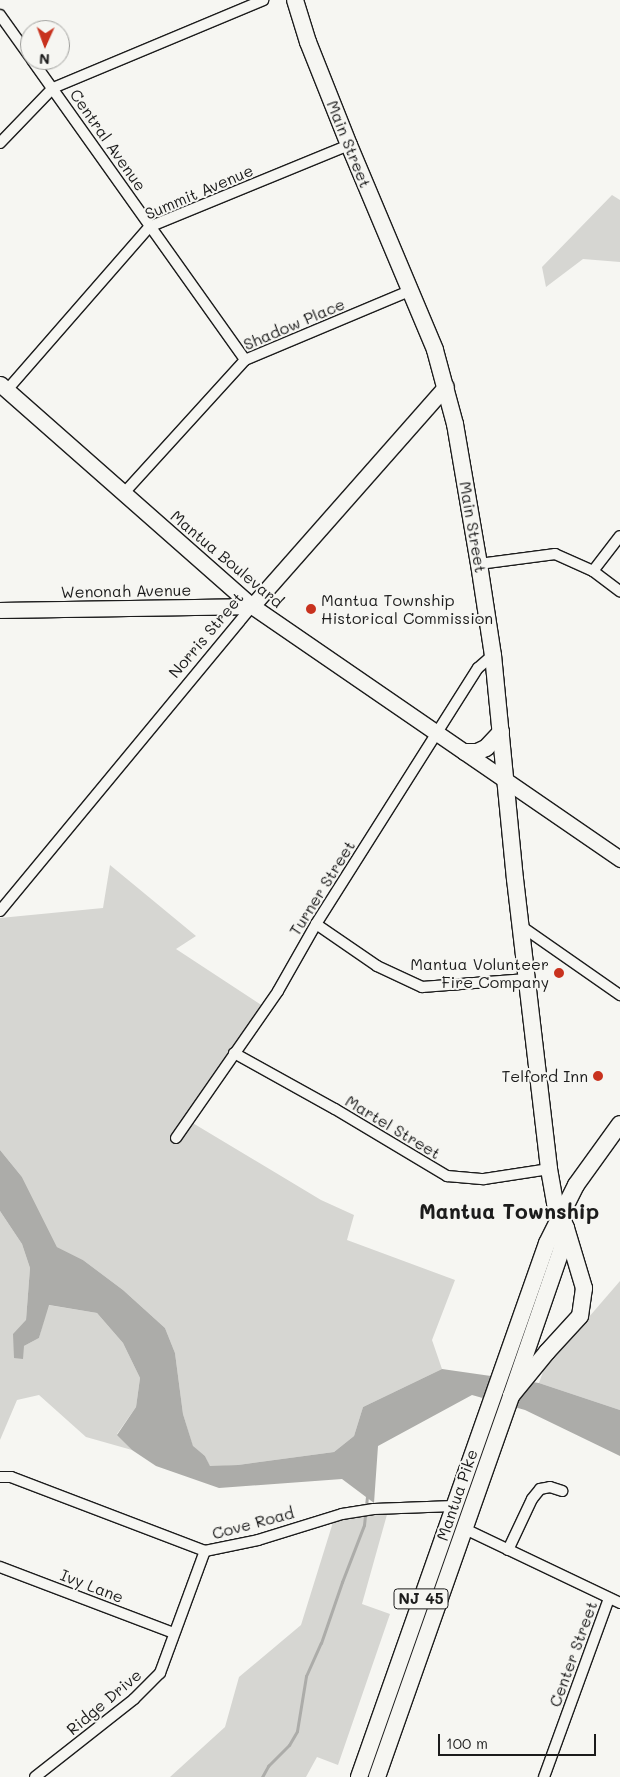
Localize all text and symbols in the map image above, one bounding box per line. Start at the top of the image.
north arrow [20,20,70,70]
text: N [39,50,50,69]
street label: Central Avenue [66,85,150,195]
street label: Main Street [323,98,375,190]
street label: Summit Avenue [142,161,256,223]
street label: Shadow Place [240,294,348,354]
street label: Main Street [456,480,490,574]
street label: Mantua Boulevard [167,506,287,612]
street label: Wenonah Avenue [61,580,191,602]
street label: Norris Street [165,588,247,682]
place label: Mantua Township Historical Commission [321,590,493,628]
marker: Mantua Township Historical Commission [305,603,317,615]
street label: Turner Street [285,837,359,939]
place label: Mantua Volunteer Fire Company [410,954,549,992]
marker: Mantua Volunteer Fire Company [553,967,565,979]
place label: Telford Inn [501,1066,588,1086]
marker: Telford Inn [592,1070,604,1082]
street label: Martel Street [342,1091,444,1163]
district label: Mantua Township [419,1198,599,1224]
street label: Mantua Pike [432,1447,482,1543]
street label: Cove Road [210,1503,296,1543]
street label: Ivy Lane [58,1565,126,1607]
road number: NJ 45 [394,1586,448,1612]
street label: Center Street [545,1598,601,1710]
street label: Ridge Drive [63,1665,145,1739]
scale bar [440,1724,598,1756]
text: 100 m [446,1733,488,1753]

